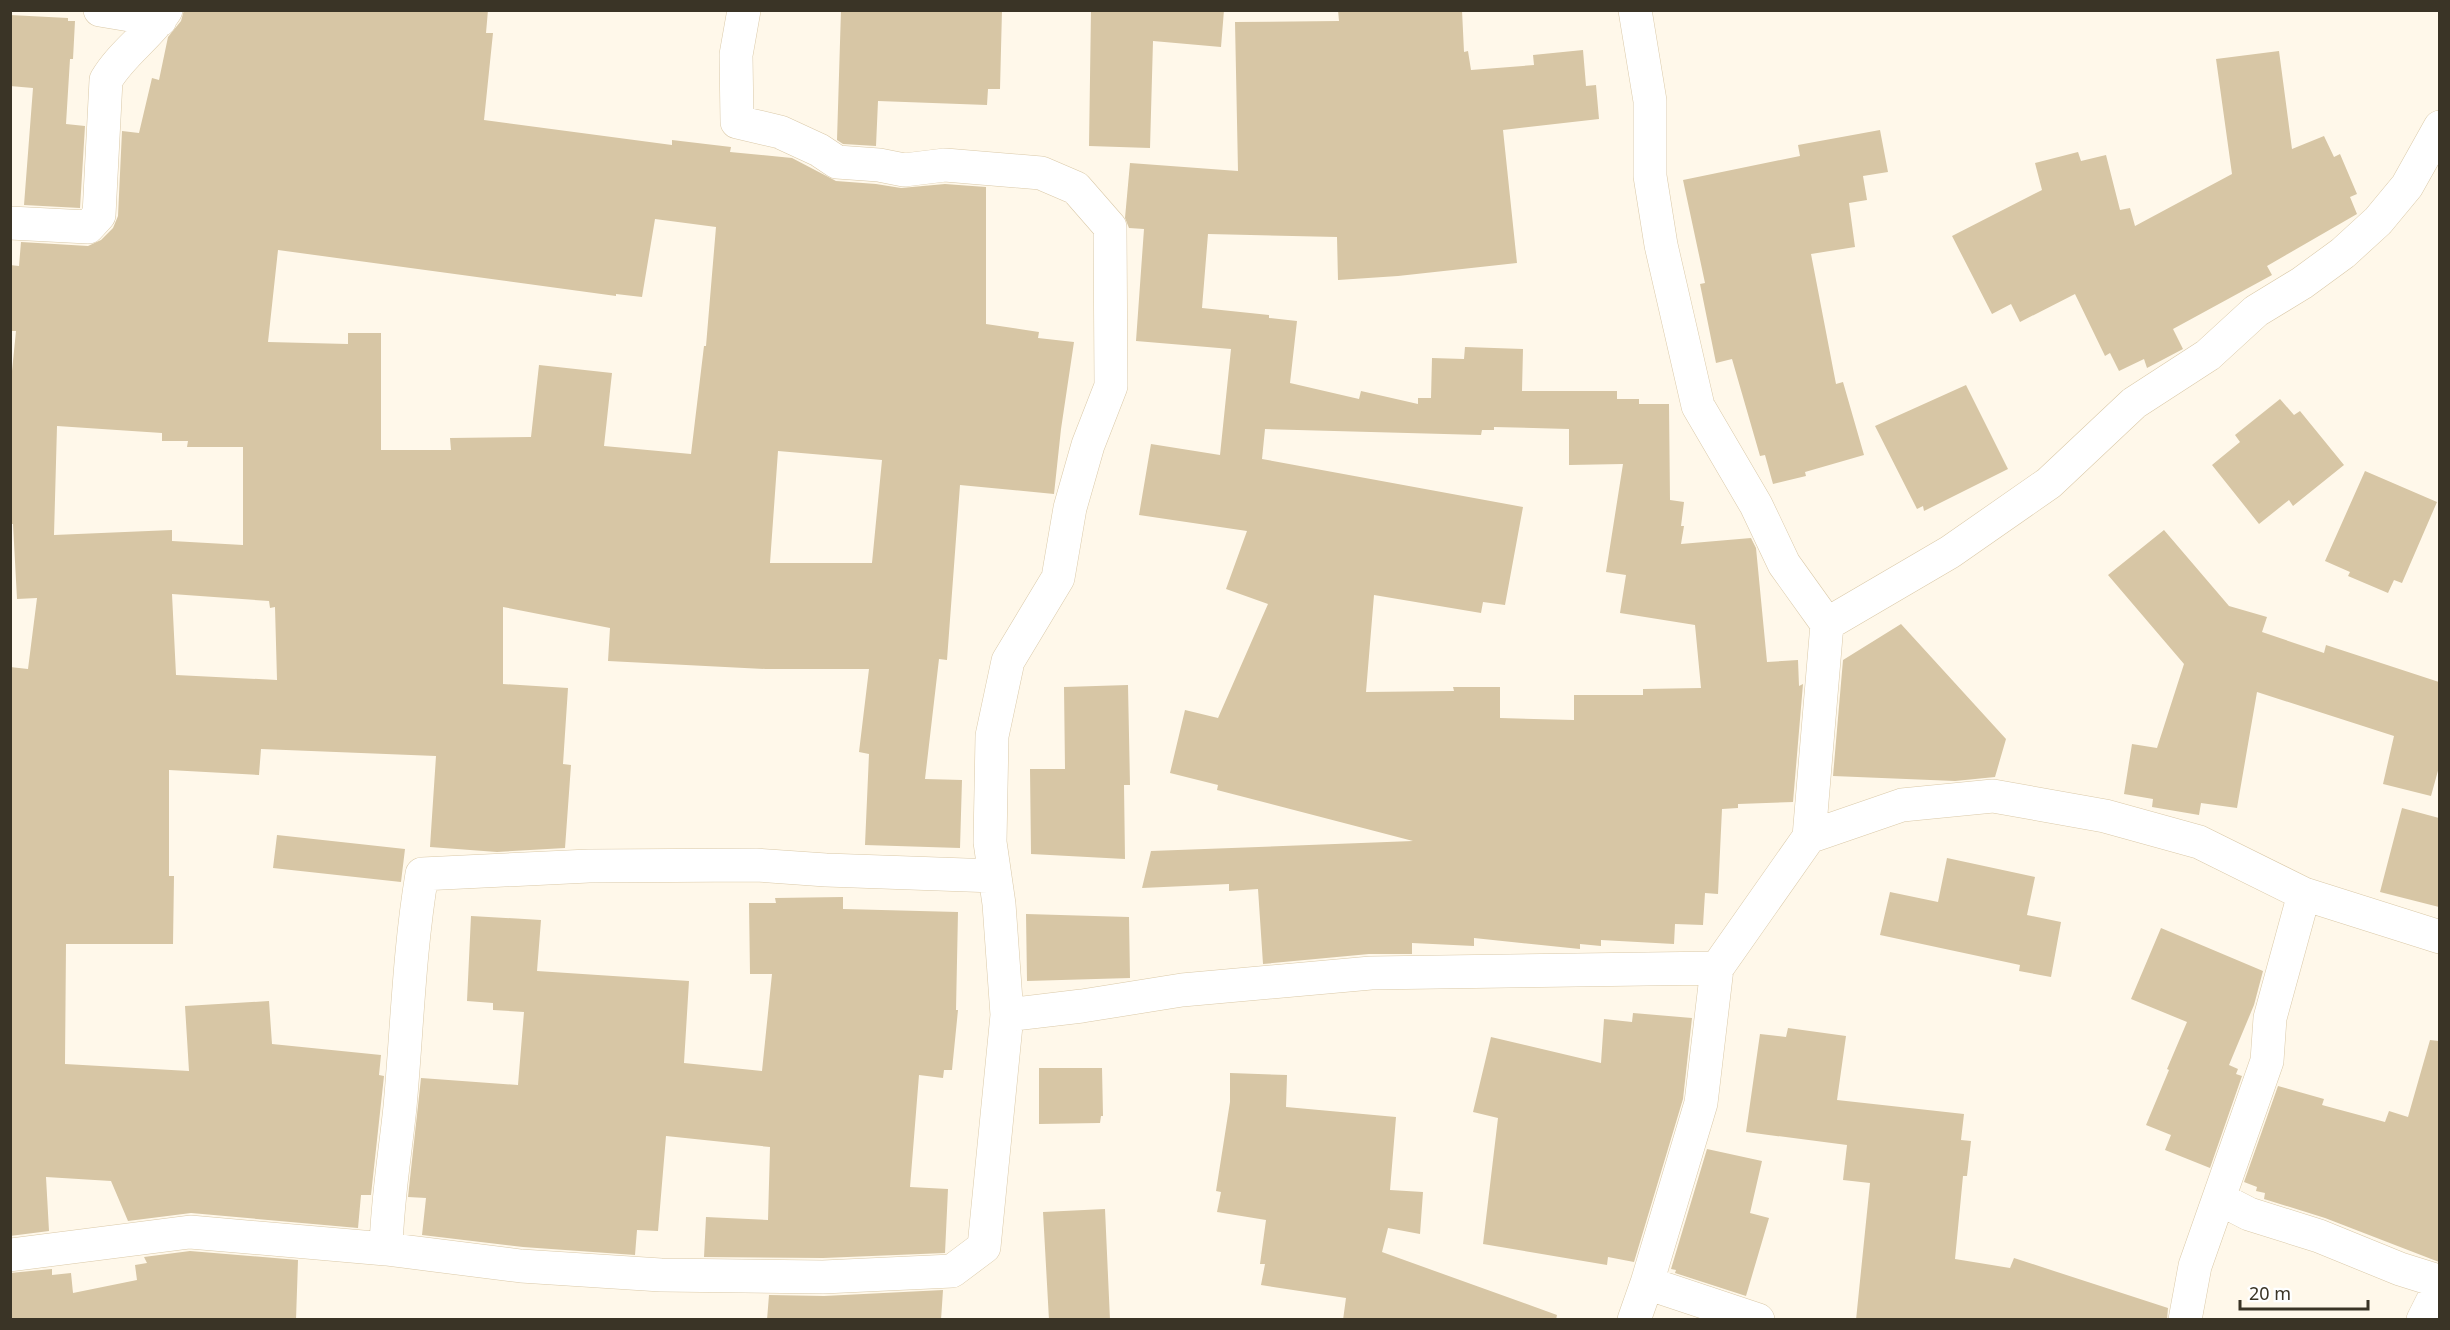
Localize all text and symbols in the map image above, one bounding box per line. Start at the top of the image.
scale bar [2240,1273,2368,1311]
text: 20 m [2249,1281,2291,1305]

